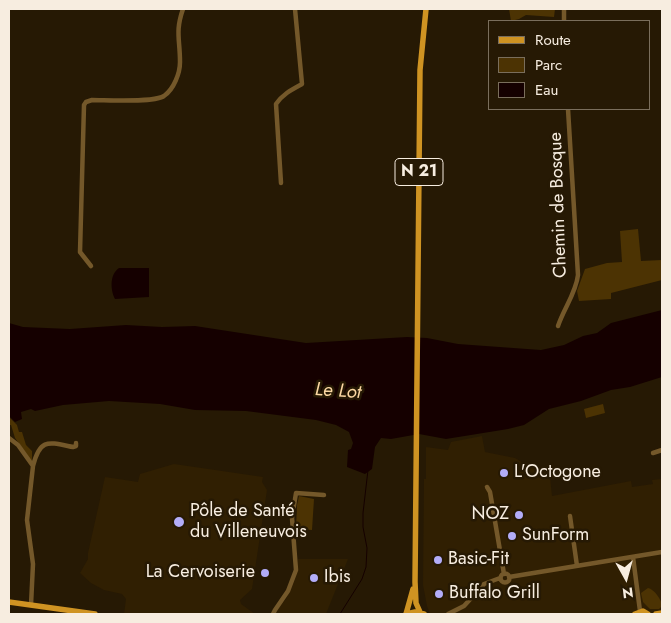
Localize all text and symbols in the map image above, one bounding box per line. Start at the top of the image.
legend [488,20,651,110]
text: Route [535,29,571,51]
text: Parc [535,54,562,76]
text: Eau [535,79,558,101]
street label: Chemin de Bosque [546,132,572,278]
road number: N 21 [395,158,443,186]
water label: Le Lot [314,379,362,405]
place label: L'Octogone [514,462,601,484]
marker: L'Octogone [498,467,510,479]
place label: Pôle de Santé du Villeneuvois [190,501,307,544]
place label: NOZ [472,504,509,526]
marker: NOZ [513,509,525,521]
marker: Pôle de Santé du Villeneuvois [172,515,186,529]
place label: SunForm [522,525,589,547]
marker: SunForm [506,530,518,542]
place label: Basic-Fit [448,549,509,571]
north arrow [601,553,651,603]
marker: Basic-Fit [432,554,444,566]
place label: La Cervoiserie [146,562,255,584]
marker: La Cervoiserie [259,567,271,579]
place label: Ibis [324,567,351,589]
marker: Ibis [308,572,320,584]
text: N [621,582,635,603]
place label: Buffalo Grill [449,583,540,605]
marker: Buffalo Grill [433,588,445,600]

